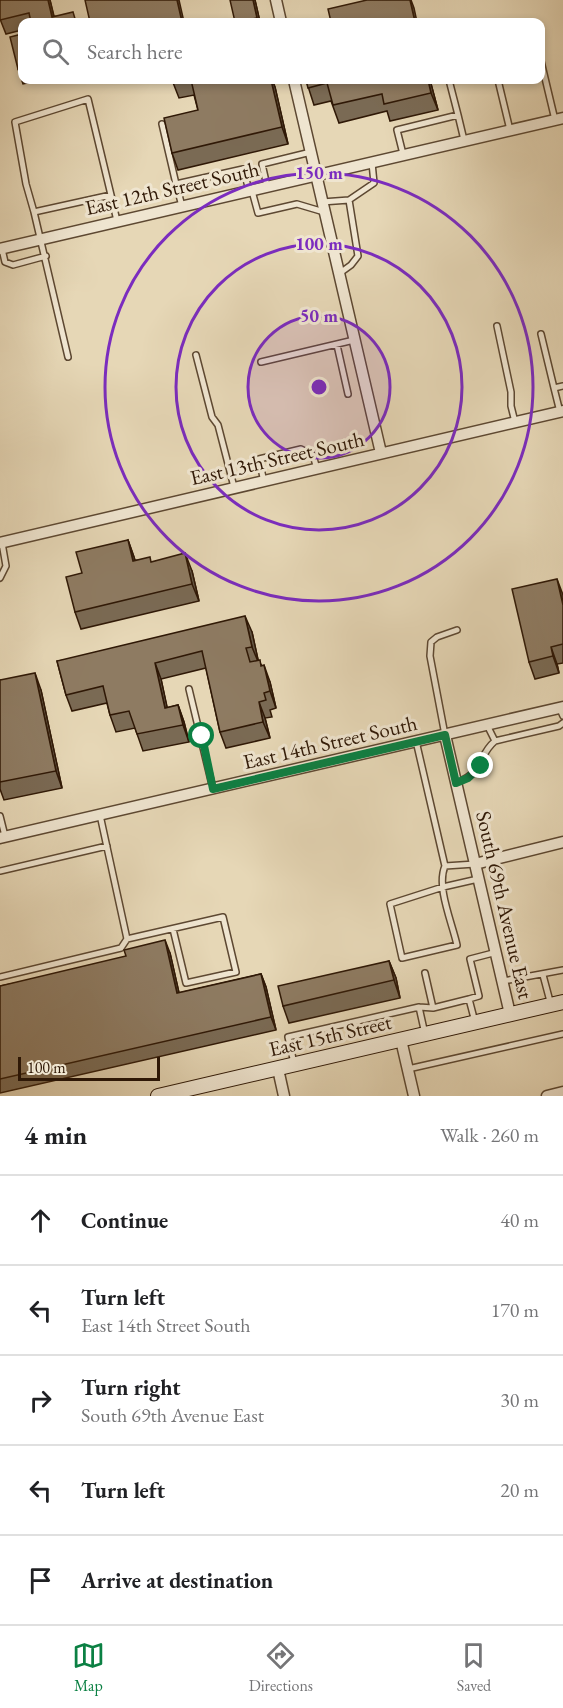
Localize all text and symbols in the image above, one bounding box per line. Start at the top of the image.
search box [18,18,545,84]
icon: search [39,35,72,68]
text: Search here [87,37,182,66]
street label: East 12th Street South [82,155,262,221]
text: 150 m [295,161,343,184]
text: 100 m [295,232,343,255]
text: 50 m [300,304,338,327]
centre of rings [309,377,329,397]
street label: East 13th Street South [187,425,367,491]
street label: East 14th Street South [240,709,420,775]
route start [188,722,214,748]
route end [467,752,493,778]
street label: South 69th Avenue East [470,808,540,1002]
street label: East 15th Street [266,1008,394,1062]
scale bar [18,1054,160,1082]
text: 100 m [27,1057,66,1078]
text: 4 min [24,1118,87,1152]
text: Walk · 260 m [440,1122,539,1148]
icon: ahead [24,1204,57,1237]
text: Continue [81,1206,168,1235]
text: 40 m [500,1207,539,1233]
text: Turn left [81,1283,165,1312]
icon: left [24,1294,57,1327]
text: 170 m [491,1297,539,1323]
text: East 14th Street South [81,1312,251,1338]
text: Turn right [81,1373,180,1402]
icon: right [24,1384,57,1417]
text: 30 m [500,1387,539,1413]
text: South 69th Avenue East [81,1402,264,1428]
icon: left [24,1474,57,1507]
text: Turn left [81,1476,165,1505]
text: 20 m [500,1477,539,1503]
icon: arrive [24,1564,57,1597]
text: Arrive at destination [81,1566,273,1595]
tab: Map [72,1639,105,1696]
tab: Directions [249,1639,313,1696]
tab: Saved [457,1639,491,1696]

